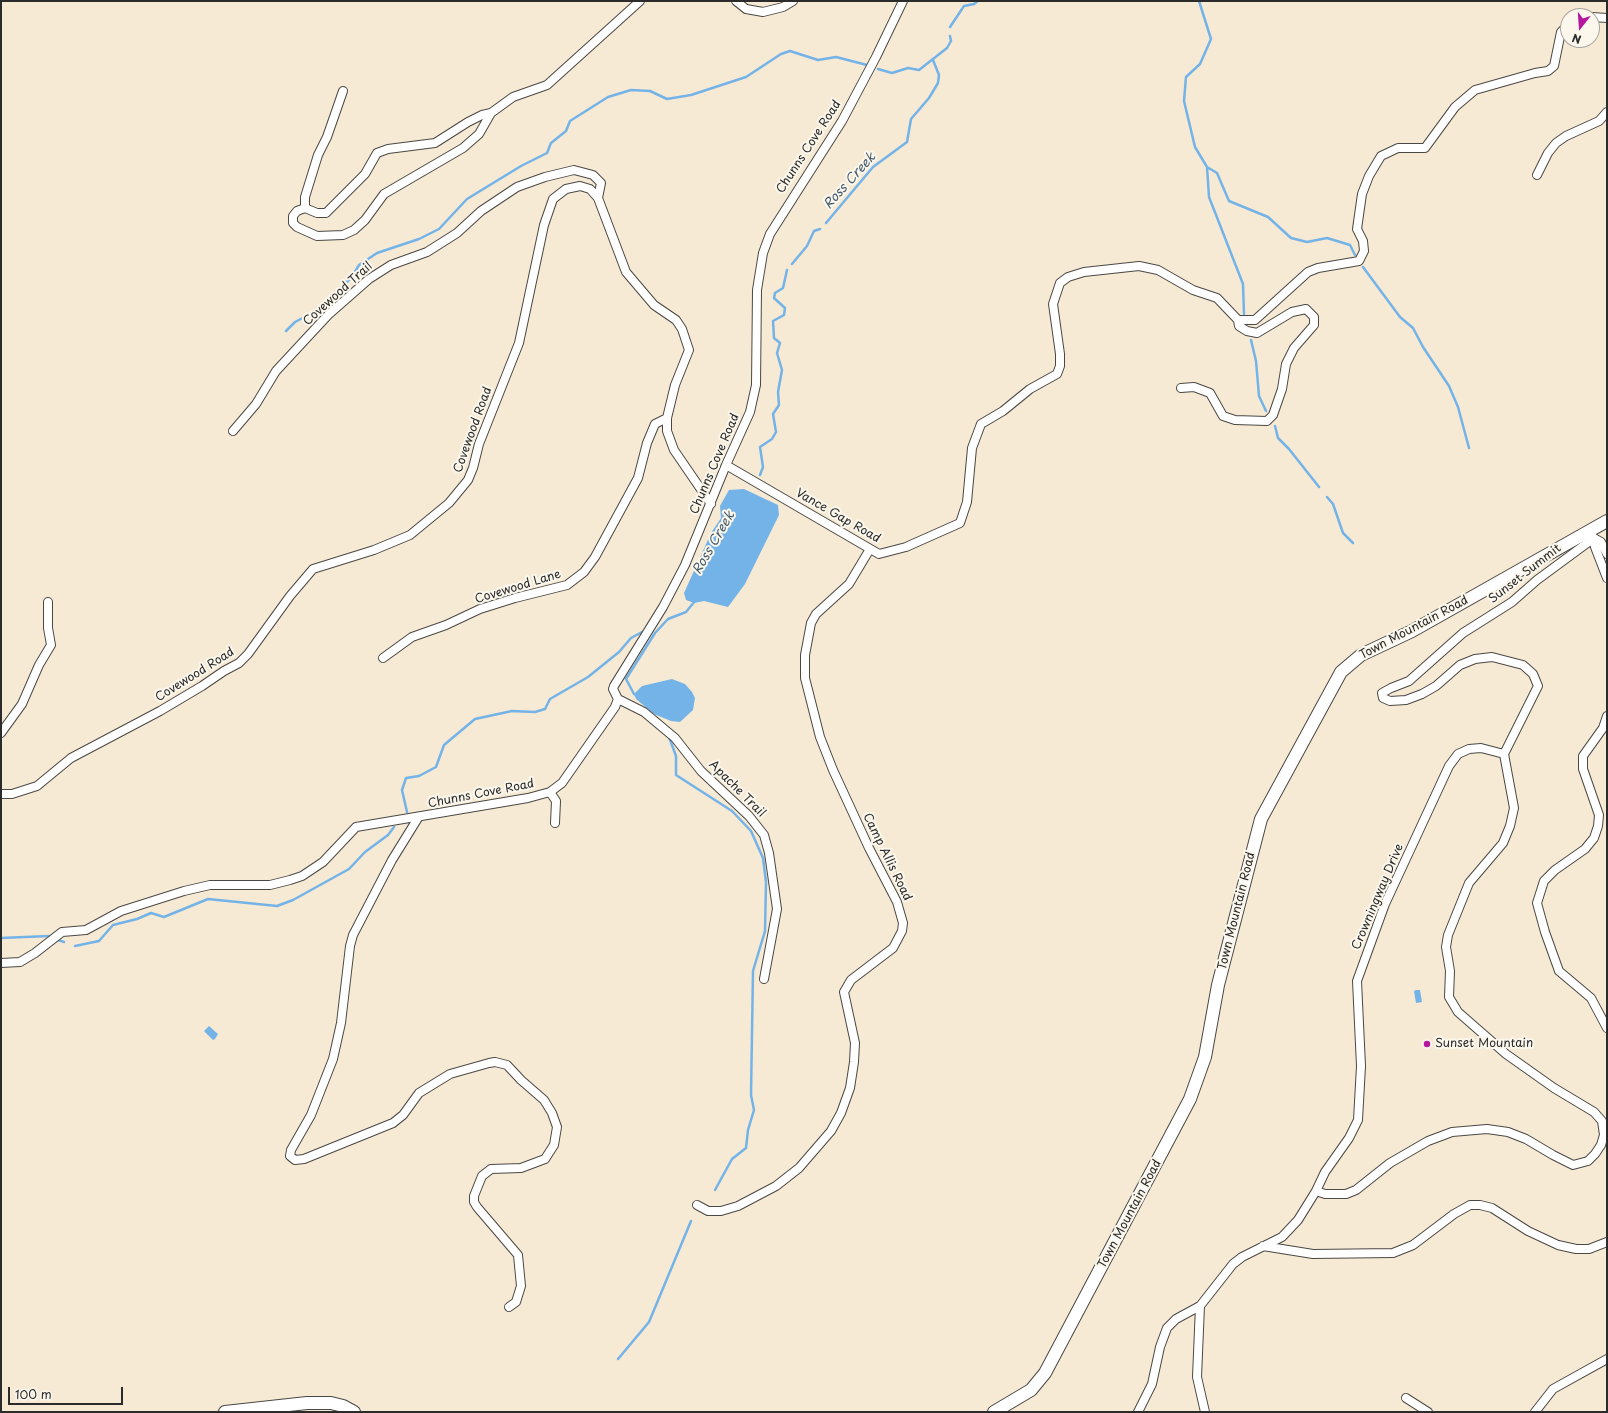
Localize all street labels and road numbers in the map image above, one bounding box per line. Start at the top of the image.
street label: Chunns Cove Road [774,98,844,196]
street label: Covewood Trail [300,259,376,329]
street label: Covewood Road [451,385,495,475]
street label: Chunns Cove Road [687,412,743,516]
street label: Vance Gap Road [793,486,883,546]
street label: Sunset Summit [1486,541,1564,607]
street label: Covewood Lane [473,567,563,607]
street label: Town Mountain Road [1357,593,1471,663]
street label: Covewood Road [153,645,237,705]
street label: Apache Trail [706,758,768,820]
street label: Chunns Cove Road [427,777,535,811]
street label: Camp Allis Road [860,811,914,903]
street label: Crowningway Drive [1349,842,1407,952]
street label: Town Mountain Road [1215,851,1259,971]
street label: Town Mountain Road [1095,1157,1165,1271]

